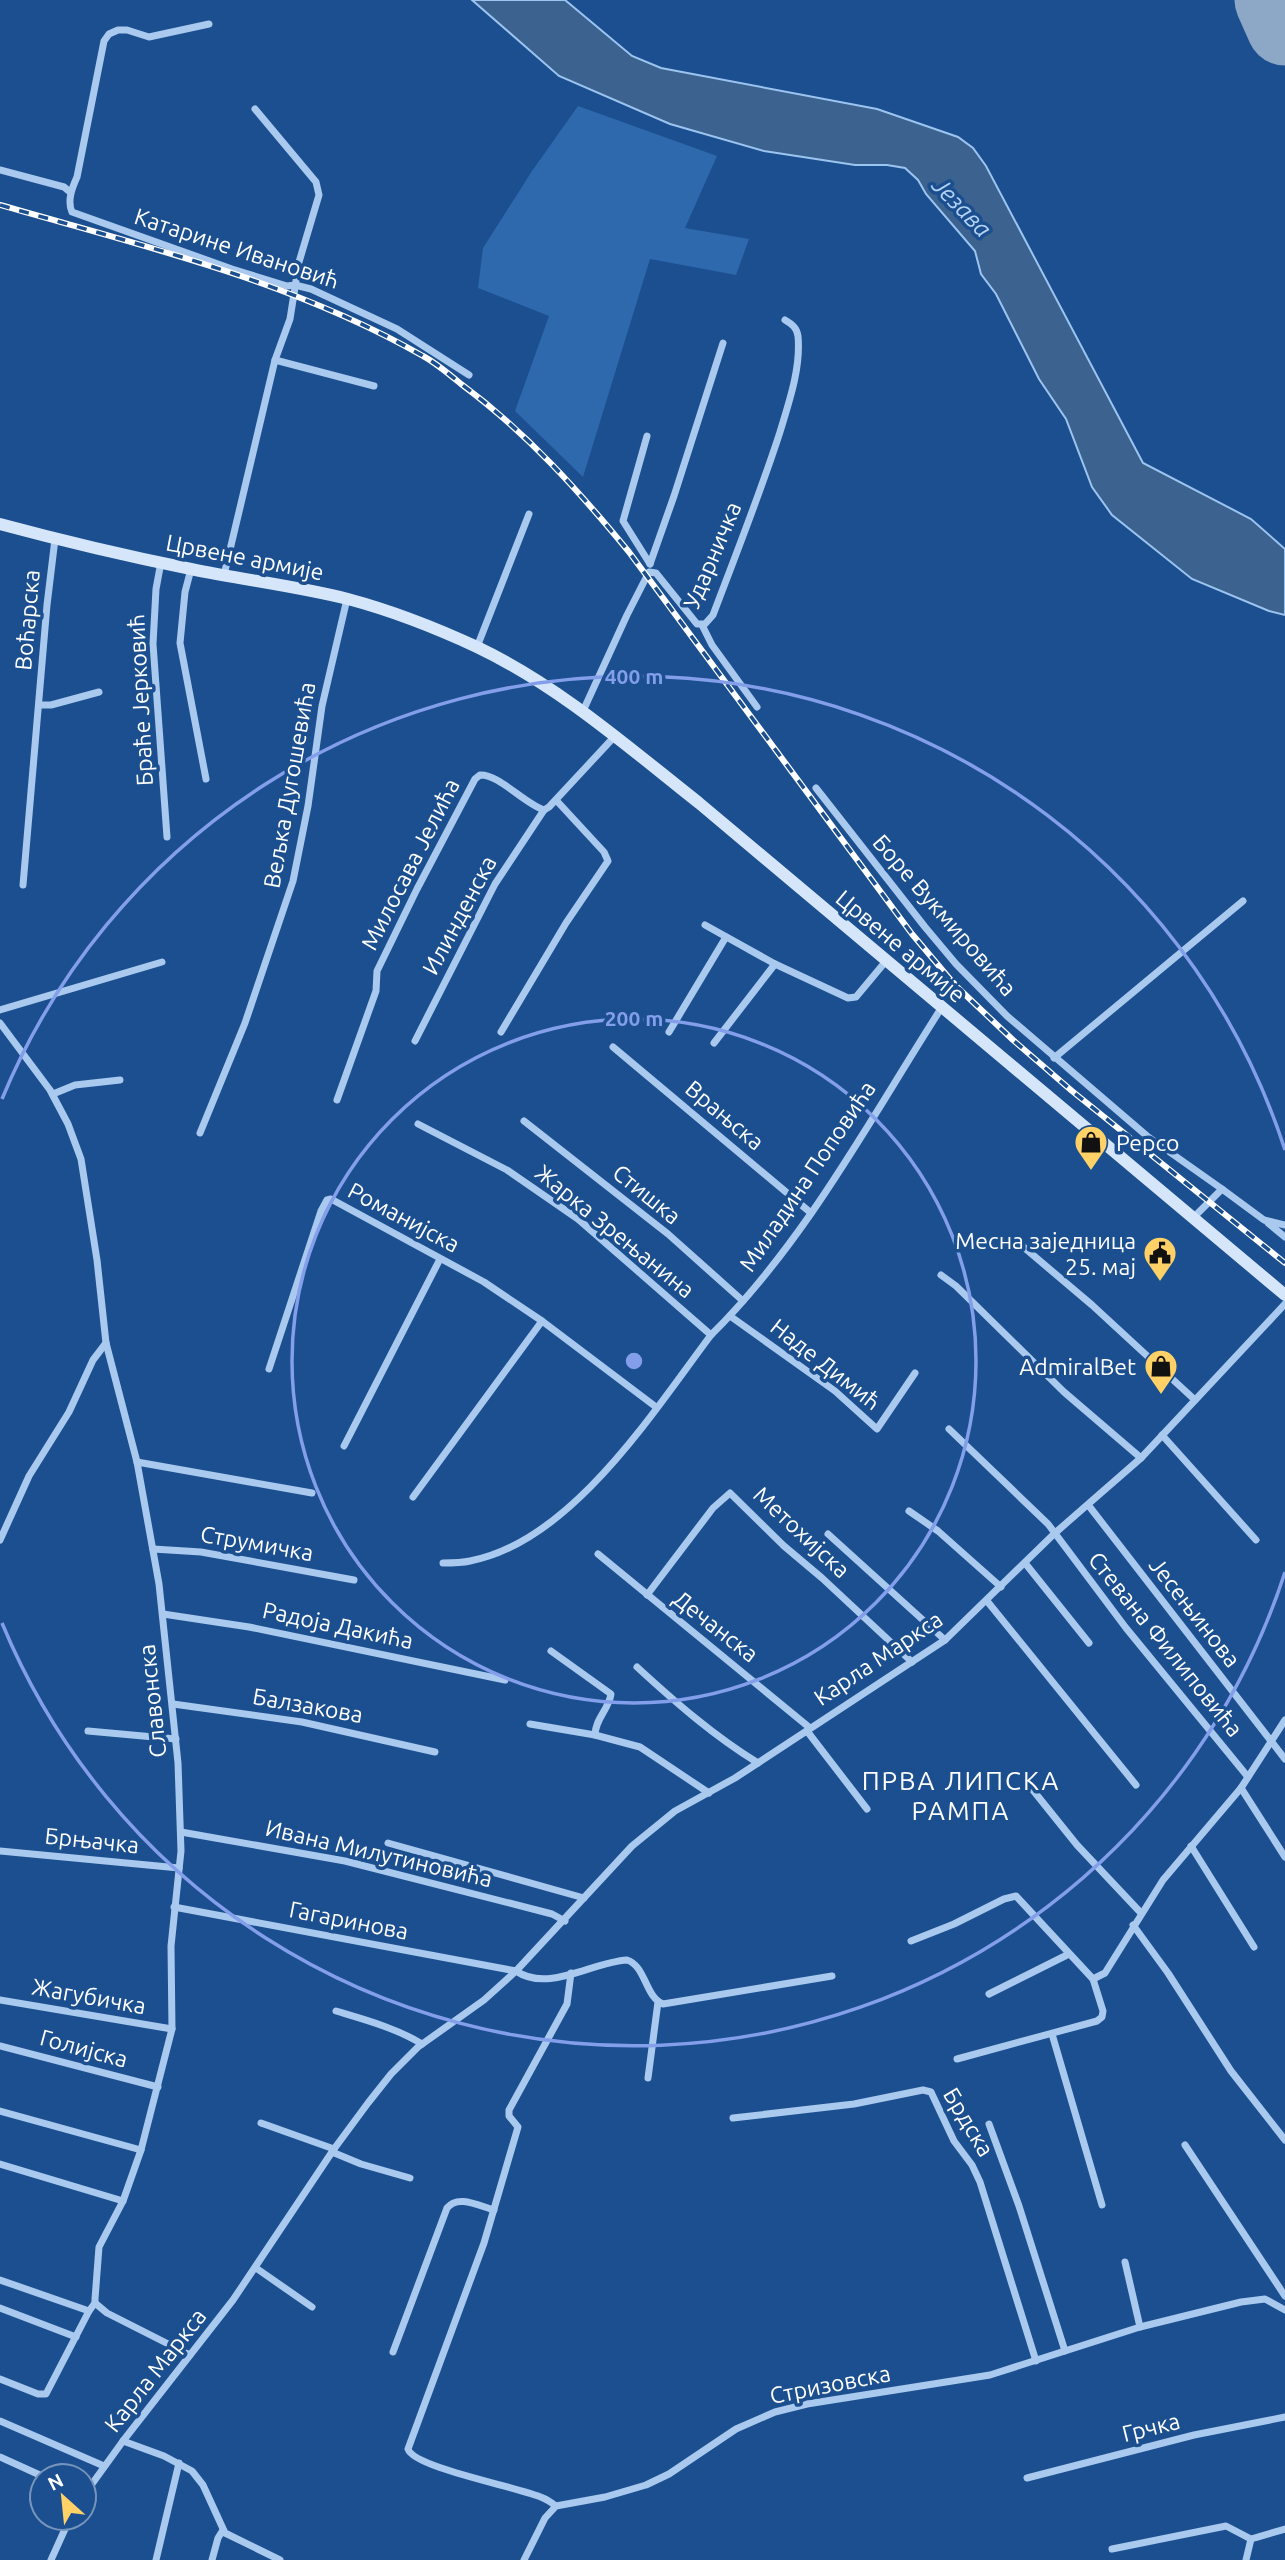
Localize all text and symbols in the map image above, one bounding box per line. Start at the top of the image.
water label: Језава [926,171,997,242]
street label: Катарине Ивановић [132,203,342,293]
street label: Ударничка [678,498,746,612]
street label: Црвене армије [164,529,326,585]
street label: Воћарска [10,569,44,671]
street label: Браће Јерковић [123,613,157,787]
text: 400 m [605,664,663,688]
street label: Вељка Дугошевића [259,680,319,890]
street label: Милосава Јелића [356,774,464,954]
street label: Боре Вукмировића [868,829,1022,1001]
street label: Илинденска [417,851,501,979]
street label: Црвене армије [832,885,970,1007]
text: 200 m [605,1006,663,1030]
street label: Врањска [681,1075,769,1155]
street label: Миладина Поповића [734,1076,880,1276]
shop icon: Pepco [1072,1123,1110,1172]
place label: Pepco [1116,1130,1180,1155]
street label: Жарка Зрењанина [531,1159,699,1303]
street label: Стишка [608,1159,686,1229]
street label: Романијска [344,1177,464,1257]
place label: Месна заједница 25. мај [955,1228,1136,1279]
public building icon: Месна заједница 25. мај [1141,1234,1179,1283]
street label: Наде Димић [766,1313,886,1415]
shop icon: AdmiralBet [1142,1347,1180,1396]
centre of rings [622,1349,646,1373]
place label: AdmiralBet [1019,1354,1136,1379]
street label: Метохијска [749,1482,855,1582]
street label: Струмичка [198,1521,316,1565]
street label: Стевана Филиповића [1084,1547,1248,1741]
street label: Јесењинова [1145,1552,1245,1672]
street label: Дечанска [669,1585,763,1667]
street label: Радоја Дакића [260,1597,416,1653]
street label: Карла Маркса [809,1606,947,1710]
street label: Славонска [134,1643,170,1759]
street label: Балзакова [251,1683,365,1727]
district label: ПРВА ЛИПСКА РАМПА [862,1766,1060,1825]
street label: Ивана Милутиновића [263,1815,495,1891]
street label: Брњачка [44,1823,140,1857]
street label: Гагаринова [287,1896,411,1944]
street label: Жагубичка [30,1974,148,2018]
street label: Голијска [37,2024,131,2072]
street label: Брдска [939,2083,999,2161]
street label: Карла Маркса [99,2304,211,2436]
street label: Стризовска [768,2360,892,2408]
street label: Грчка [1119,2408,1183,2446]
north arrow [28,2462,98,2532]
text: N [44,2469,67,2495]

